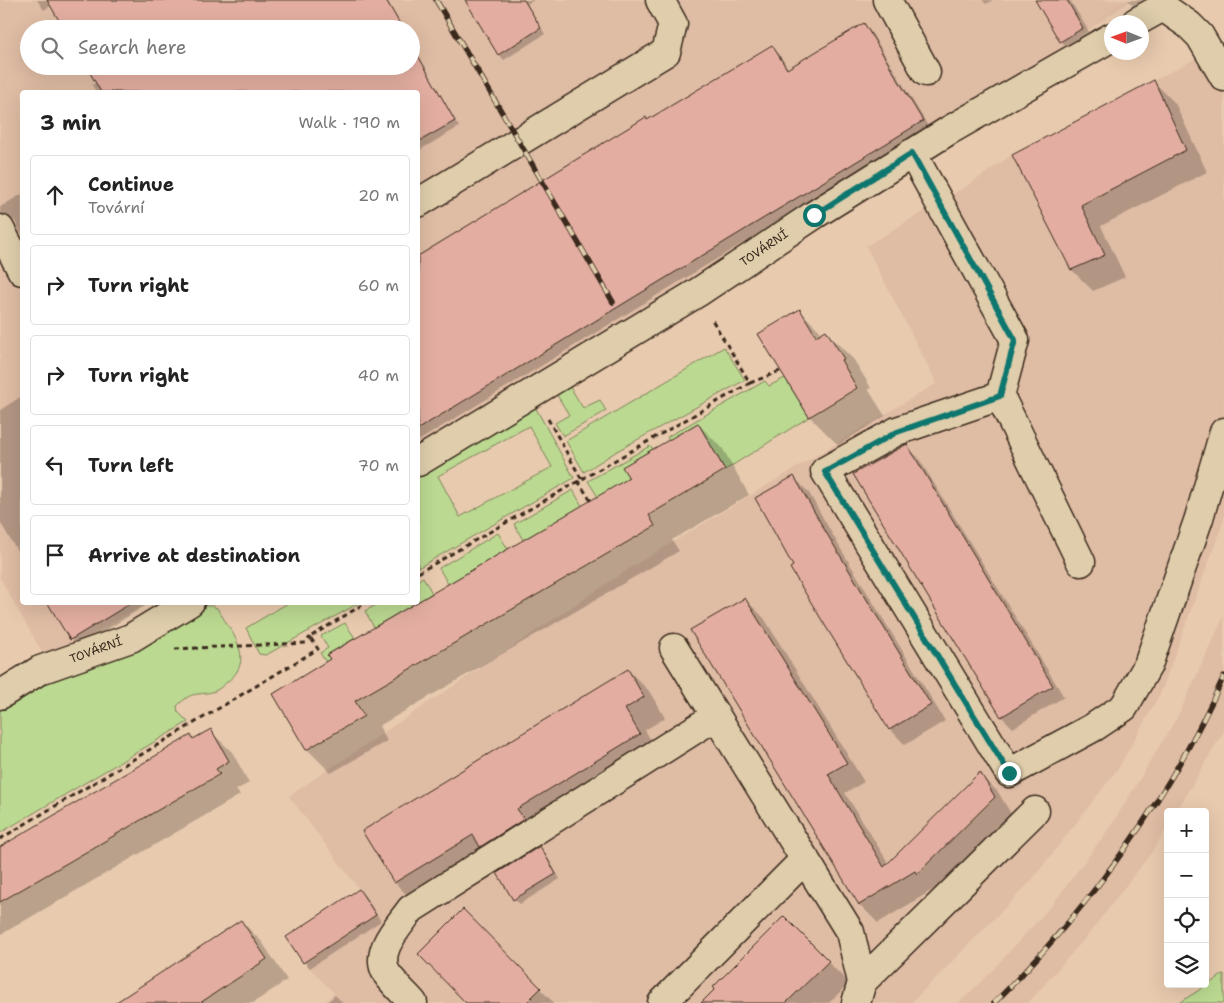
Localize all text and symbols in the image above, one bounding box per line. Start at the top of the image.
north arrow [1104,15,1149,60]
search box [20,20,420,75]
icon: search [38,34,66,62]
text: Search here [78,35,187,60]
text: 3 min [40,109,101,137]
text: Walk · 190 m [298,112,400,133]
text: Continue [88,172,174,197]
icon: ahead [41,181,69,209]
text: 20 m [358,185,399,206]
text: Tovární [88,197,145,218]
route start [803,204,826,227]
street label: TOVÁRNÍ [737,226,792,270]
icon: right [41,271,69,299]
text: Turn right [88,273,189,298]
text: 60 m [358,275,399,296]
icon: right [41,361,69,389]
text: Turn right [88,363,189,388]
text: 40 m [357,365,399,386]
icon: left [41,451,69,479]
text: Turn left [88,453,174,478]
text: 70 m [358,455,399,476]
icon: arrive [41,541,69,569]
text: Arrive at destination [88,543,300,568]
street label: TOVÁRNÍ [67,633,125,667]
route end [998,762,1021,785]
map controls [1164,808,1209,988]
button: + [1164,808,1209,853]
button: − [1164,853,1209,898]
button: locate [1164,898,1209,943]
button: layers [1164,943,1209,988]

